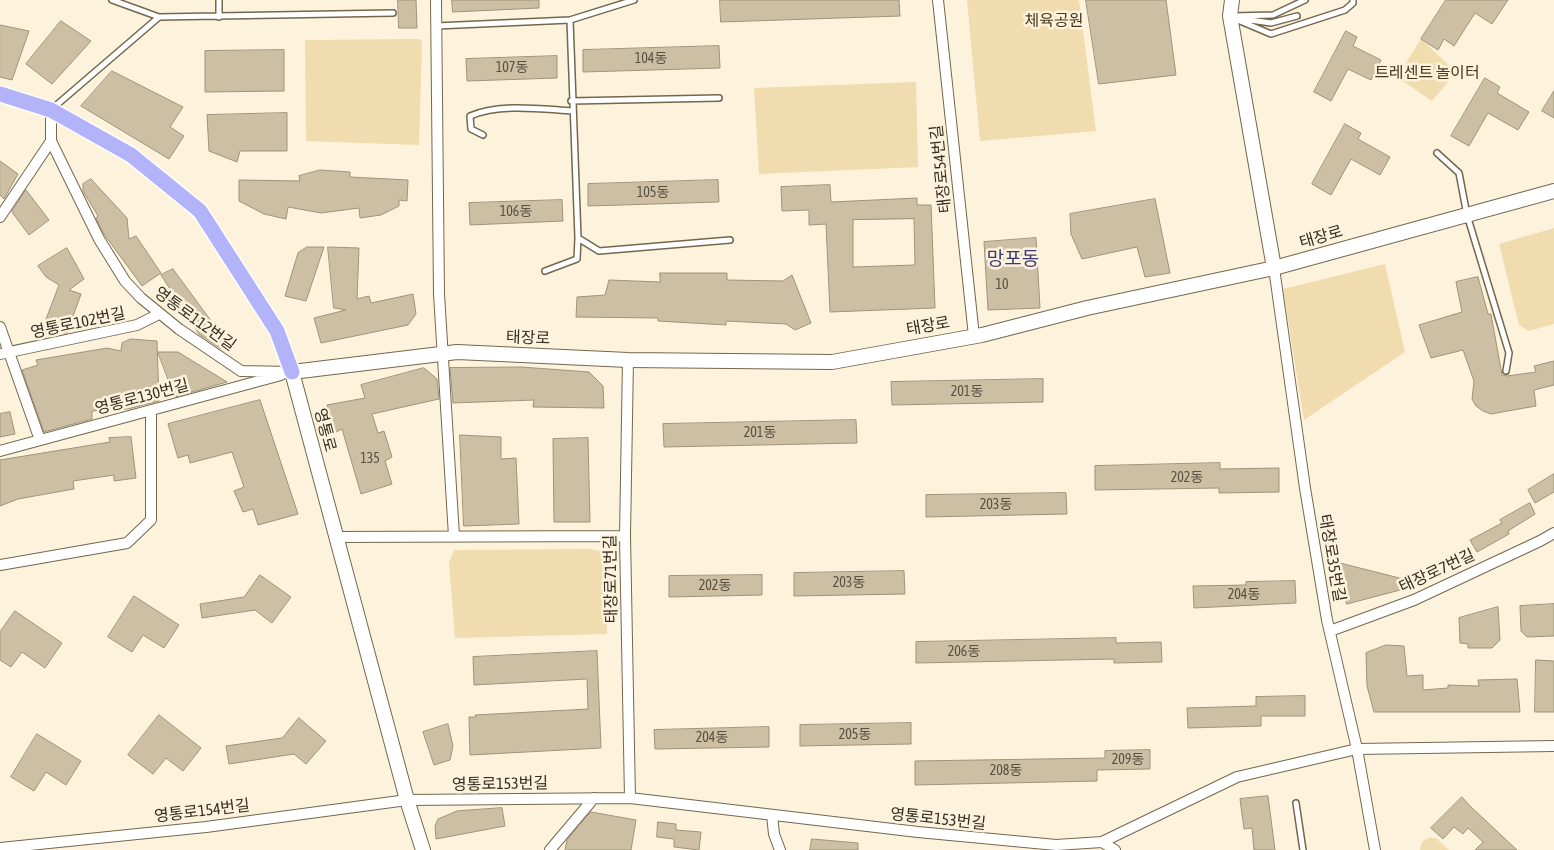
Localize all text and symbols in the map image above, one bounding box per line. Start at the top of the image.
park label: 체육공원 [1025,11,1083,31]
house number: 104동 [635,51,667,67]
house number: 107동 [496,60,528,76]
park label: 트레센트 놀이터 [1374,63,1480,83]
street label: 태장로54번길 [927,124,955,214]
house number: 105동 [637,185,669,201]
house number: 106동 [500,204,532,220]
street label: 태장로 [1297,222,1345,252]
district label: 망포동 [987,248,1039,270]
house number: 10 [995,277,1009,293]
street label: 영통로112번길 [150,283,240,355]
street label: 영통로102번길 [29,304,127,342]
street label: 태장로 [905,313,951,339]
street label: 태장로 [506,328,550,348]
street label: 영통로130번길 [93,375,191,419]
house number: 201동 [951,384,983,400]
street label: 영통로 [310,406,340,454]
house number: 201동 [744,425,776,441]
house number: 135 [360,451,380,467]
house number: 202동 [1171,470,1203,486]
house number: 203동 [980,497,1012,513]
street label: 태장로35번길 [1315,513,1349,603]
street label: 태장로71번길 [601,535,621,623]
street label: 태장로7번길 [1396,545,1478,597]
house number: 203동 [833,575,865,591]
house number: 202동 [699,578,731,594]
house number: 204동 [1228,587,1260,603]
house number: 206동 [948,644,980,660]
house number: 205동 [839,727,871,743]
house number: 204동 [696,730,728,746]
house number: 209동 [1112,752,1144,768]
house number: 208동 [990,763,1022,779]
street label: 영통로153번길 [452,774,548,794]
street label: 영통로154번길 [153,796,251,826]
street label: 영통로153번길 [889,804,987,834]

